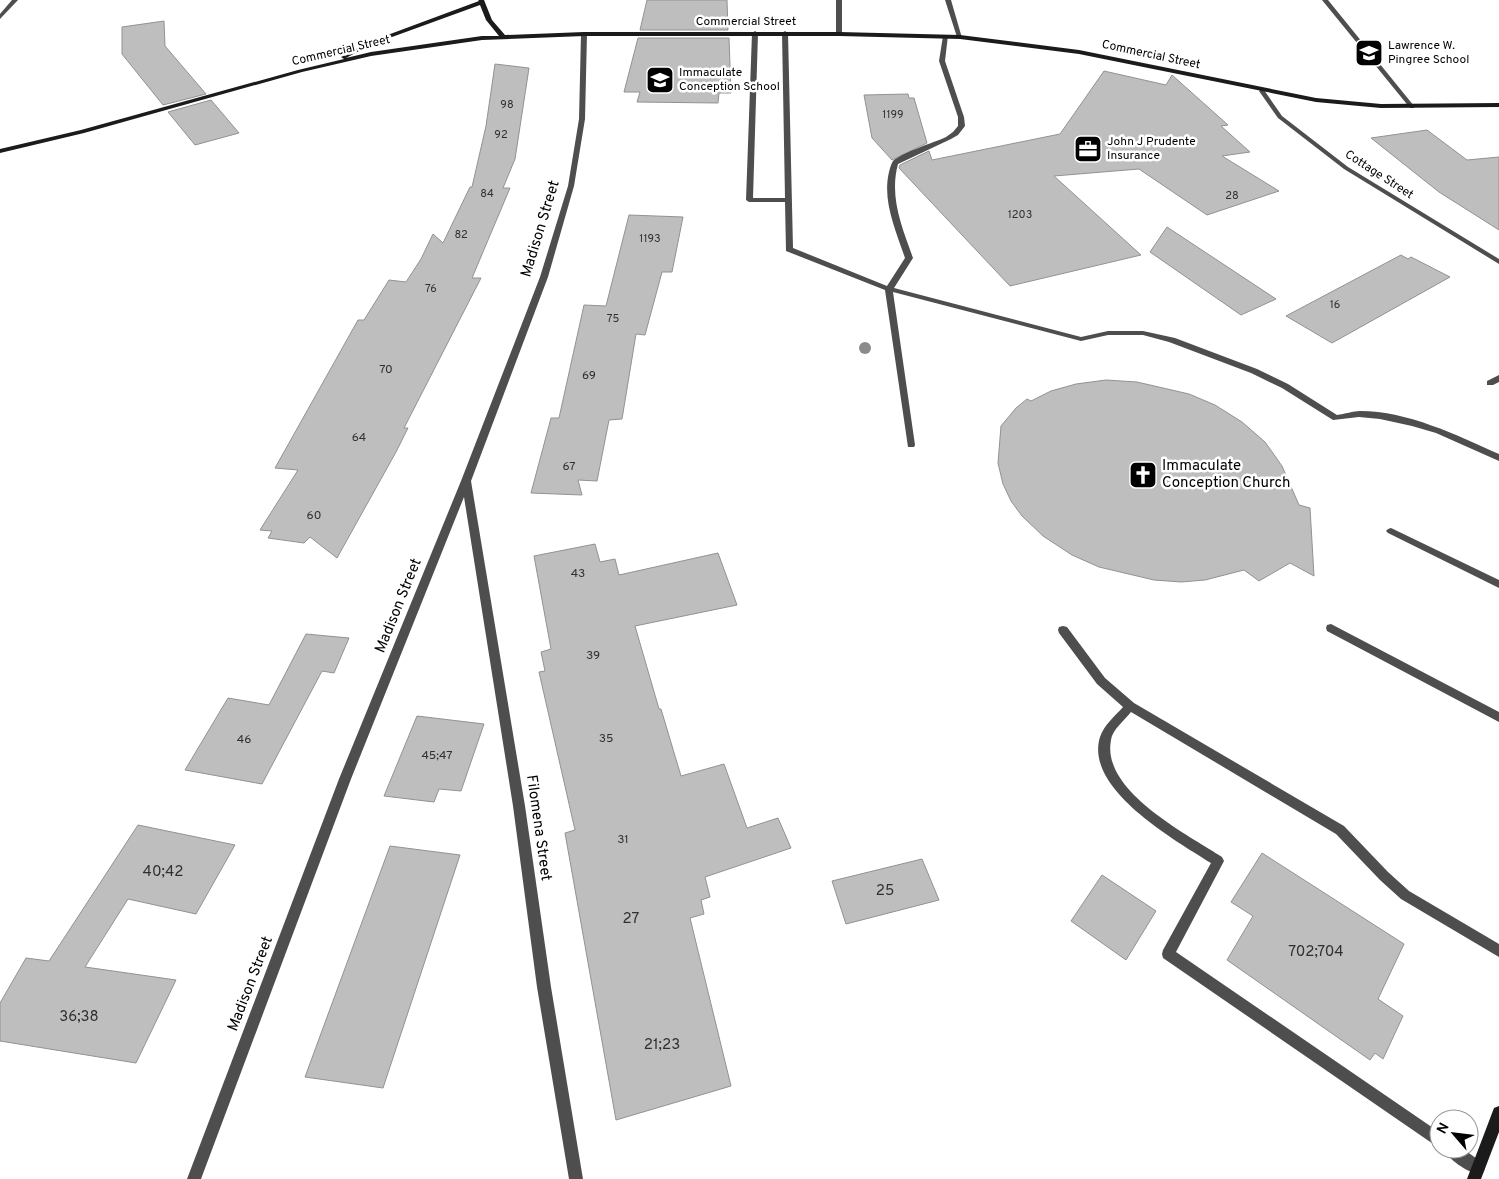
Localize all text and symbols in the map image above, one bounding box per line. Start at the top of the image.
street label: Commercial Street [696,14,796,30]
street label: Commercial Street [290,32,392,70]
street label: Commercial Street [1100,37,1202,73]
school or university icon: Lawrence W. Pingree School [1354,38,1384,68]
place label: Lawrence W. Pingree School [1388,38,1469,68]
school or university icon: Immaculate Conception School [645,65,675,95]
place label: Immaculate Conception School [679,65,780,95]
house number: 98 [500,98,514,112]
house number: 1199 [882,108,904,122]
house number: 92 [494,128,508,142]
office icon: John J Prudente Insurance [1073,134,1103,164]
place label: John J Prudente Insurance [1107,134,1196,164]
street label: Cottage Street [1342,147,1416,203]
street label: Madison Street [517,178,565,280]
house number: 84 [480,187,494,201]
house number: 28 [1225,189,1239,203]
house number: 1203 [1008,208,1032,222]
house number: 82 [454,228,468,242]
house number: 1193 [639,232,661,246]
house number: 76 [425,282,437,296]
house number: 16 [1330,298,1340,312]
house number: 75 [607,312,619,326]
house number: 70 [379,362,393,378]
house number: 69 [582,368,596,384]
house number: 64 [352,430,366,446]
place label: Immaculate Conception Church [1162,457,1290,493]
house number: 67 [562,459,576,475]
church icon: Immaculate Conception Church [1128,460,1158,490]
house number: 60 [307,508,321,524]
street label: Madison Street [371,556,427,656]
house number: 43 [571,566,585,582]
house number: 39 [586,648,600,664]
house number: 35 [599,731,613,747]
house number: 46 [237,732,251,748]
house number: 45;47 [421,748,453,764]
street label: Filomena Street [521,774,555,882]
house number: 31 [617,832,629,848]
house number: 40;42 [143,863,183,882]
house number: 25 [876,882,894,901]
house number: 27 [623,910,640,929]
street label: Madison Street [224,934,278,1034]
house number: 702;704 [1288,943,1344,962]
house number: 36;38 [59,1008,99,1027]
house number: 21;23 [644,1036,680,1055]
north arrow [1429,1109,1479,1159]
text: N [1434,1120,1454,1137]

